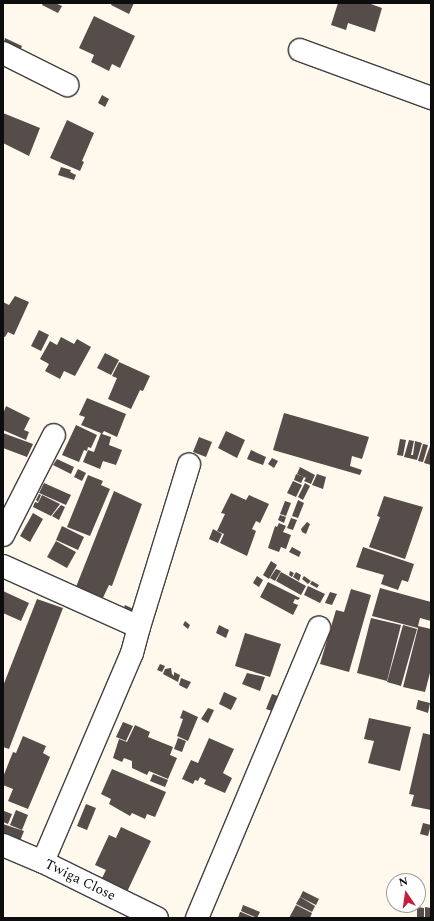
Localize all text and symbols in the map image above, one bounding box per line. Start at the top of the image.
street label: Twiga Close [42,856,118,904]
north arrow [386,873,426,913]
text: N [397,873,410,891]

